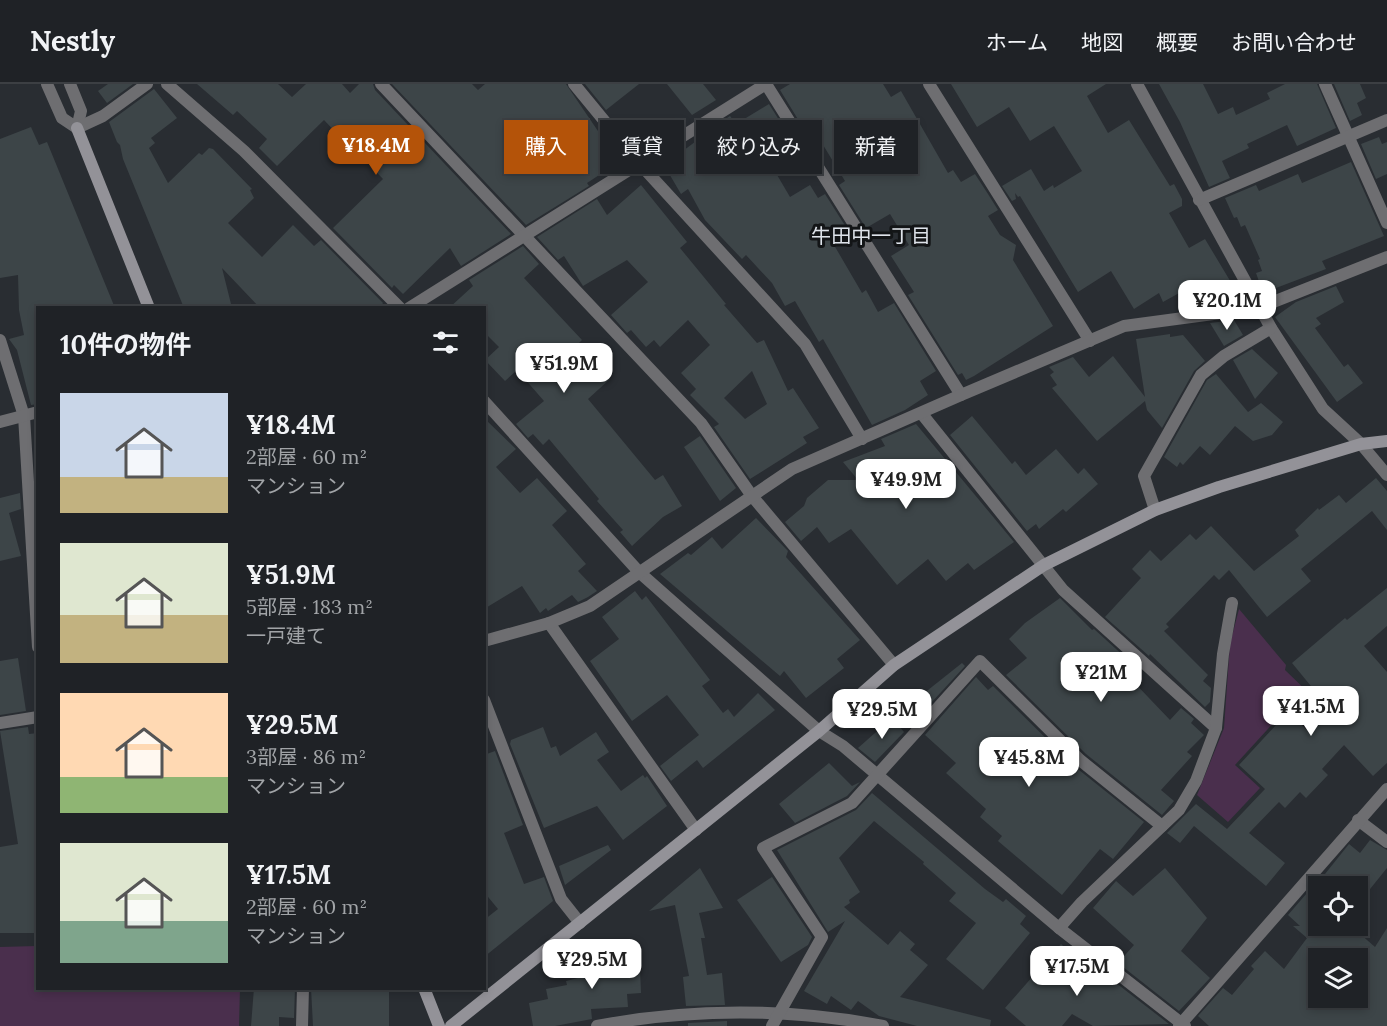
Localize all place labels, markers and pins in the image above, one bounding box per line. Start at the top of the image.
pin: ¥18.4M [327,125,425,176]
pin: ¥20.1M [1178,280,1276,331]
pin: ¥51.9M [515,343,613,394]
pin: ¥49.9M [857,459,955,510]
pin: ¥21M [1065,652,1137,703]
pin: ¥41.5M [1262,686,1360,737]
pin: ¥29.5M [833,689,931,740]
pin: ¥45.8M [980,737,1078,788]
pin: ¥29.5M [543,939,641,990]
pin: ¥17.5M [1028,946,1126,997]

